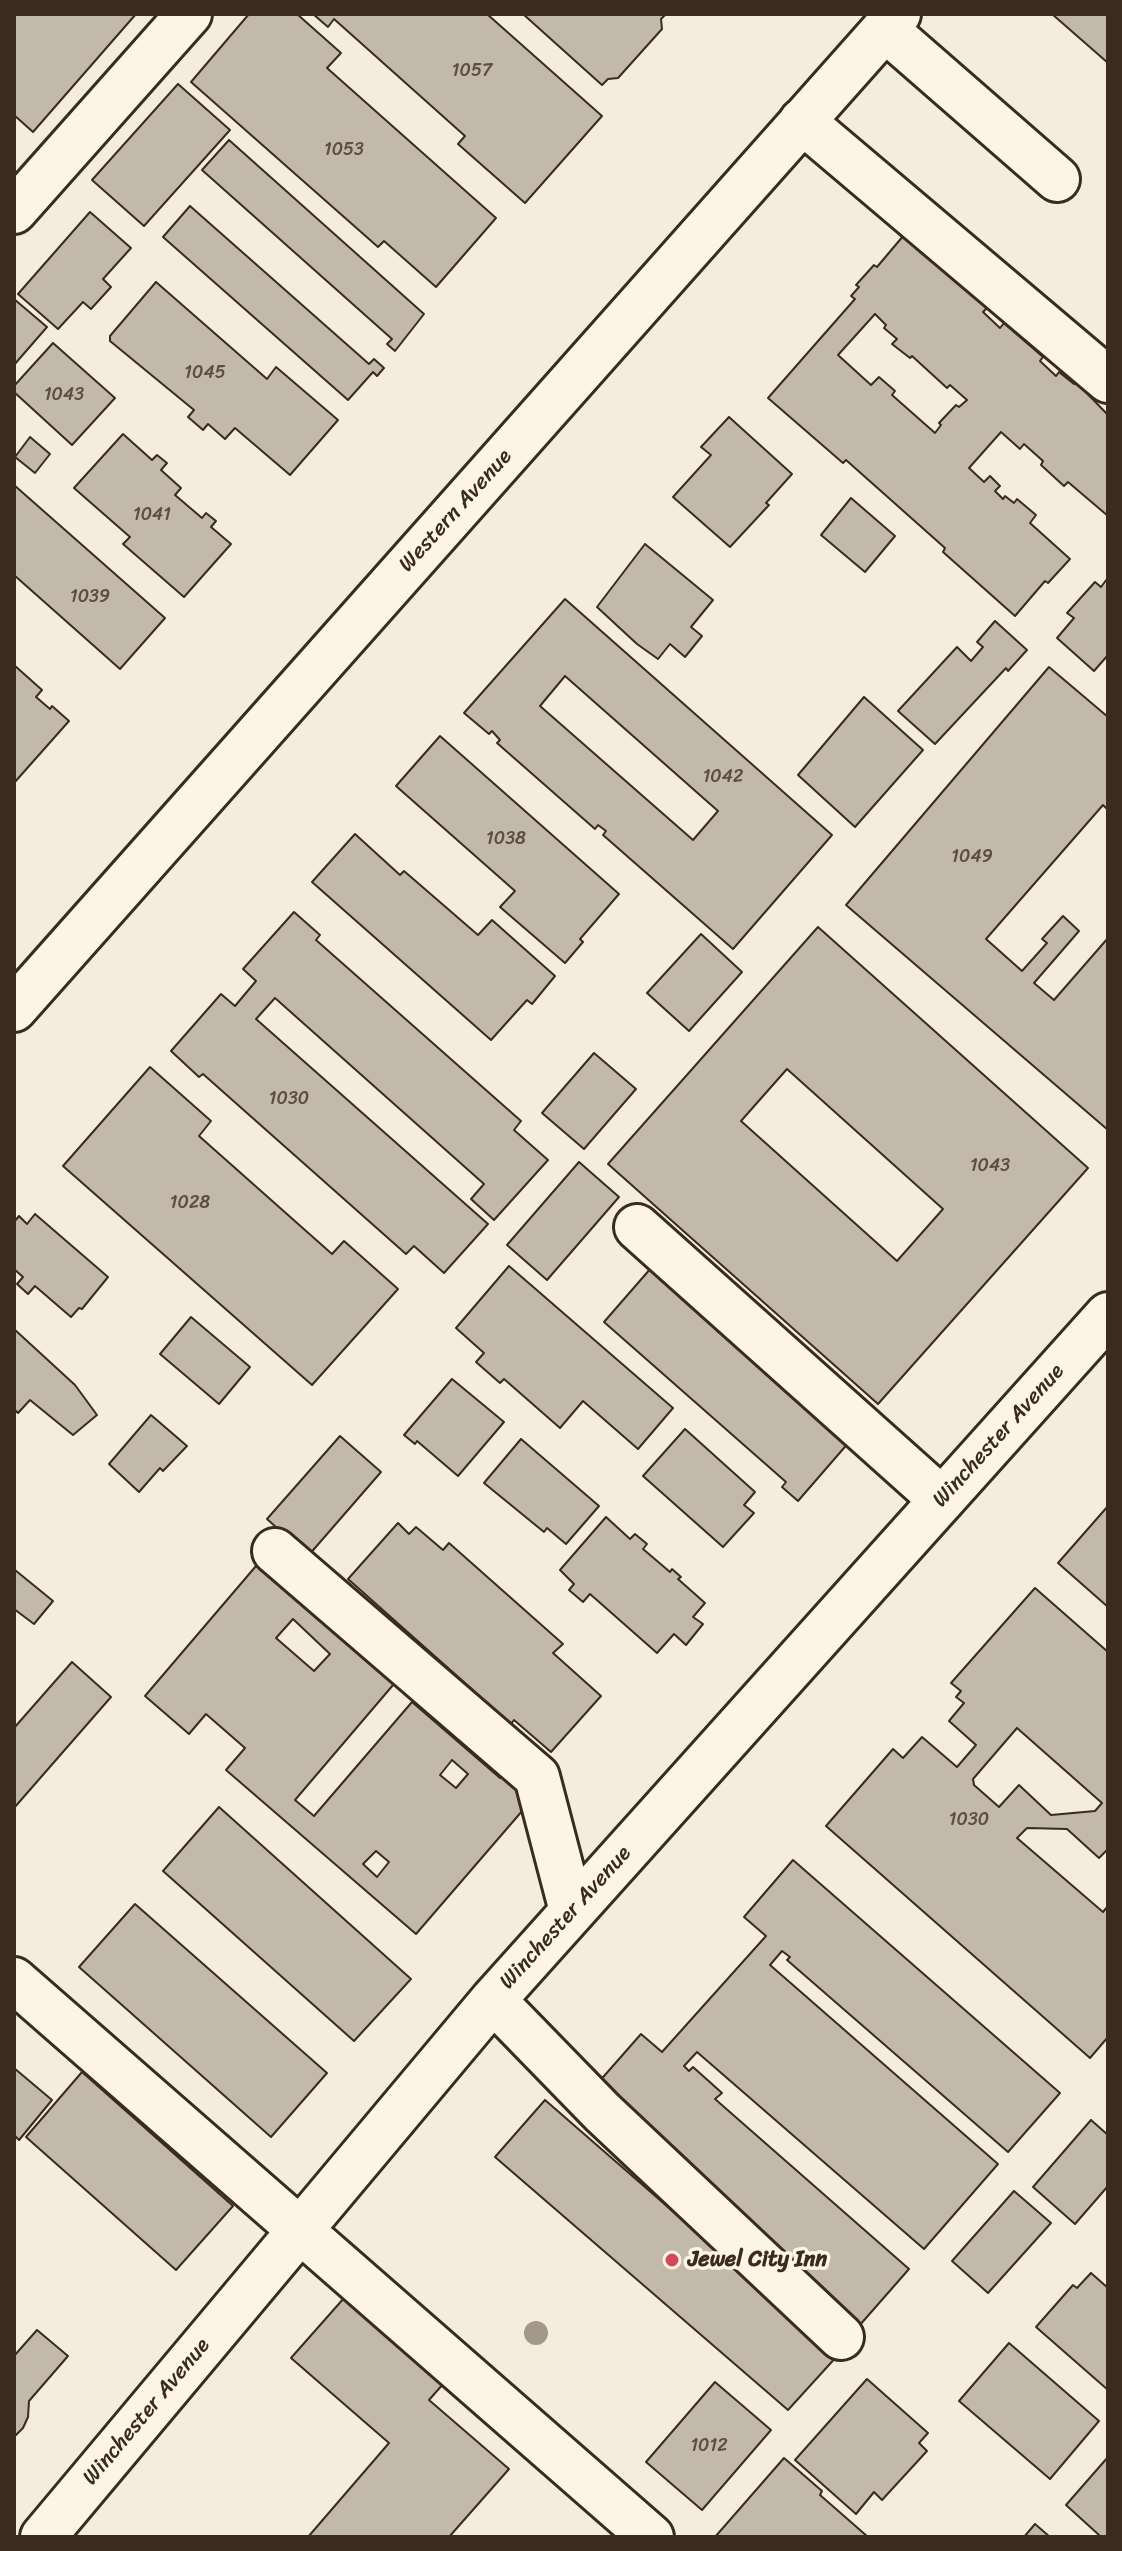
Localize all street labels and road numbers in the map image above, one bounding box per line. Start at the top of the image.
street label: Western Avenue [394,444,518,578]
street label: Winchester Avenue [928,1359,1070,1513]
street label: Winchester Avenue [495,1841,637,1995]
street label: Winchester Avenue [78,2333,216,2491]

